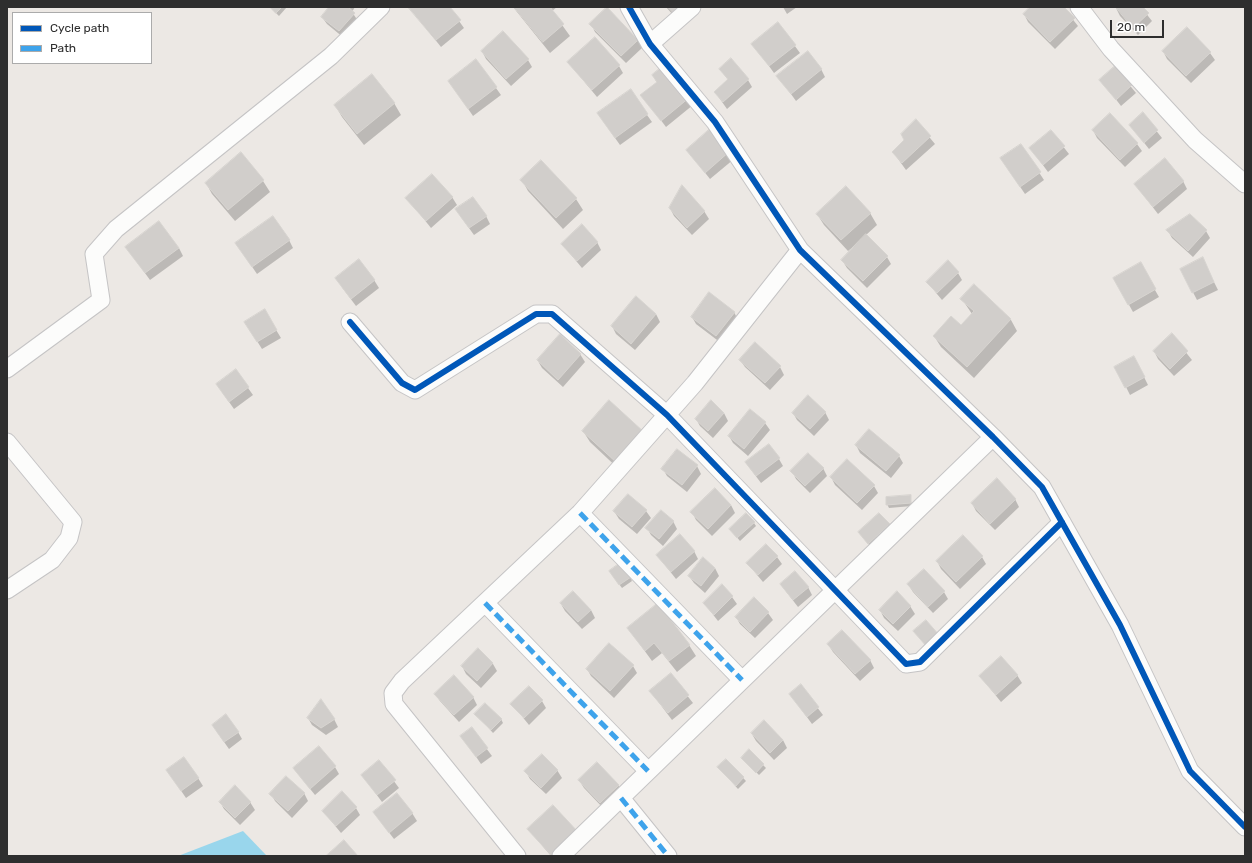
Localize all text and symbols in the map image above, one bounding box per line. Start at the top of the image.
legend [12,12,152,64]
scale bar [1112,12,1166,38]
text: 20 m [1117,20,1145,34]
text: Cycle path [50,21,109,35]
text: Path [50,41,76,55]

